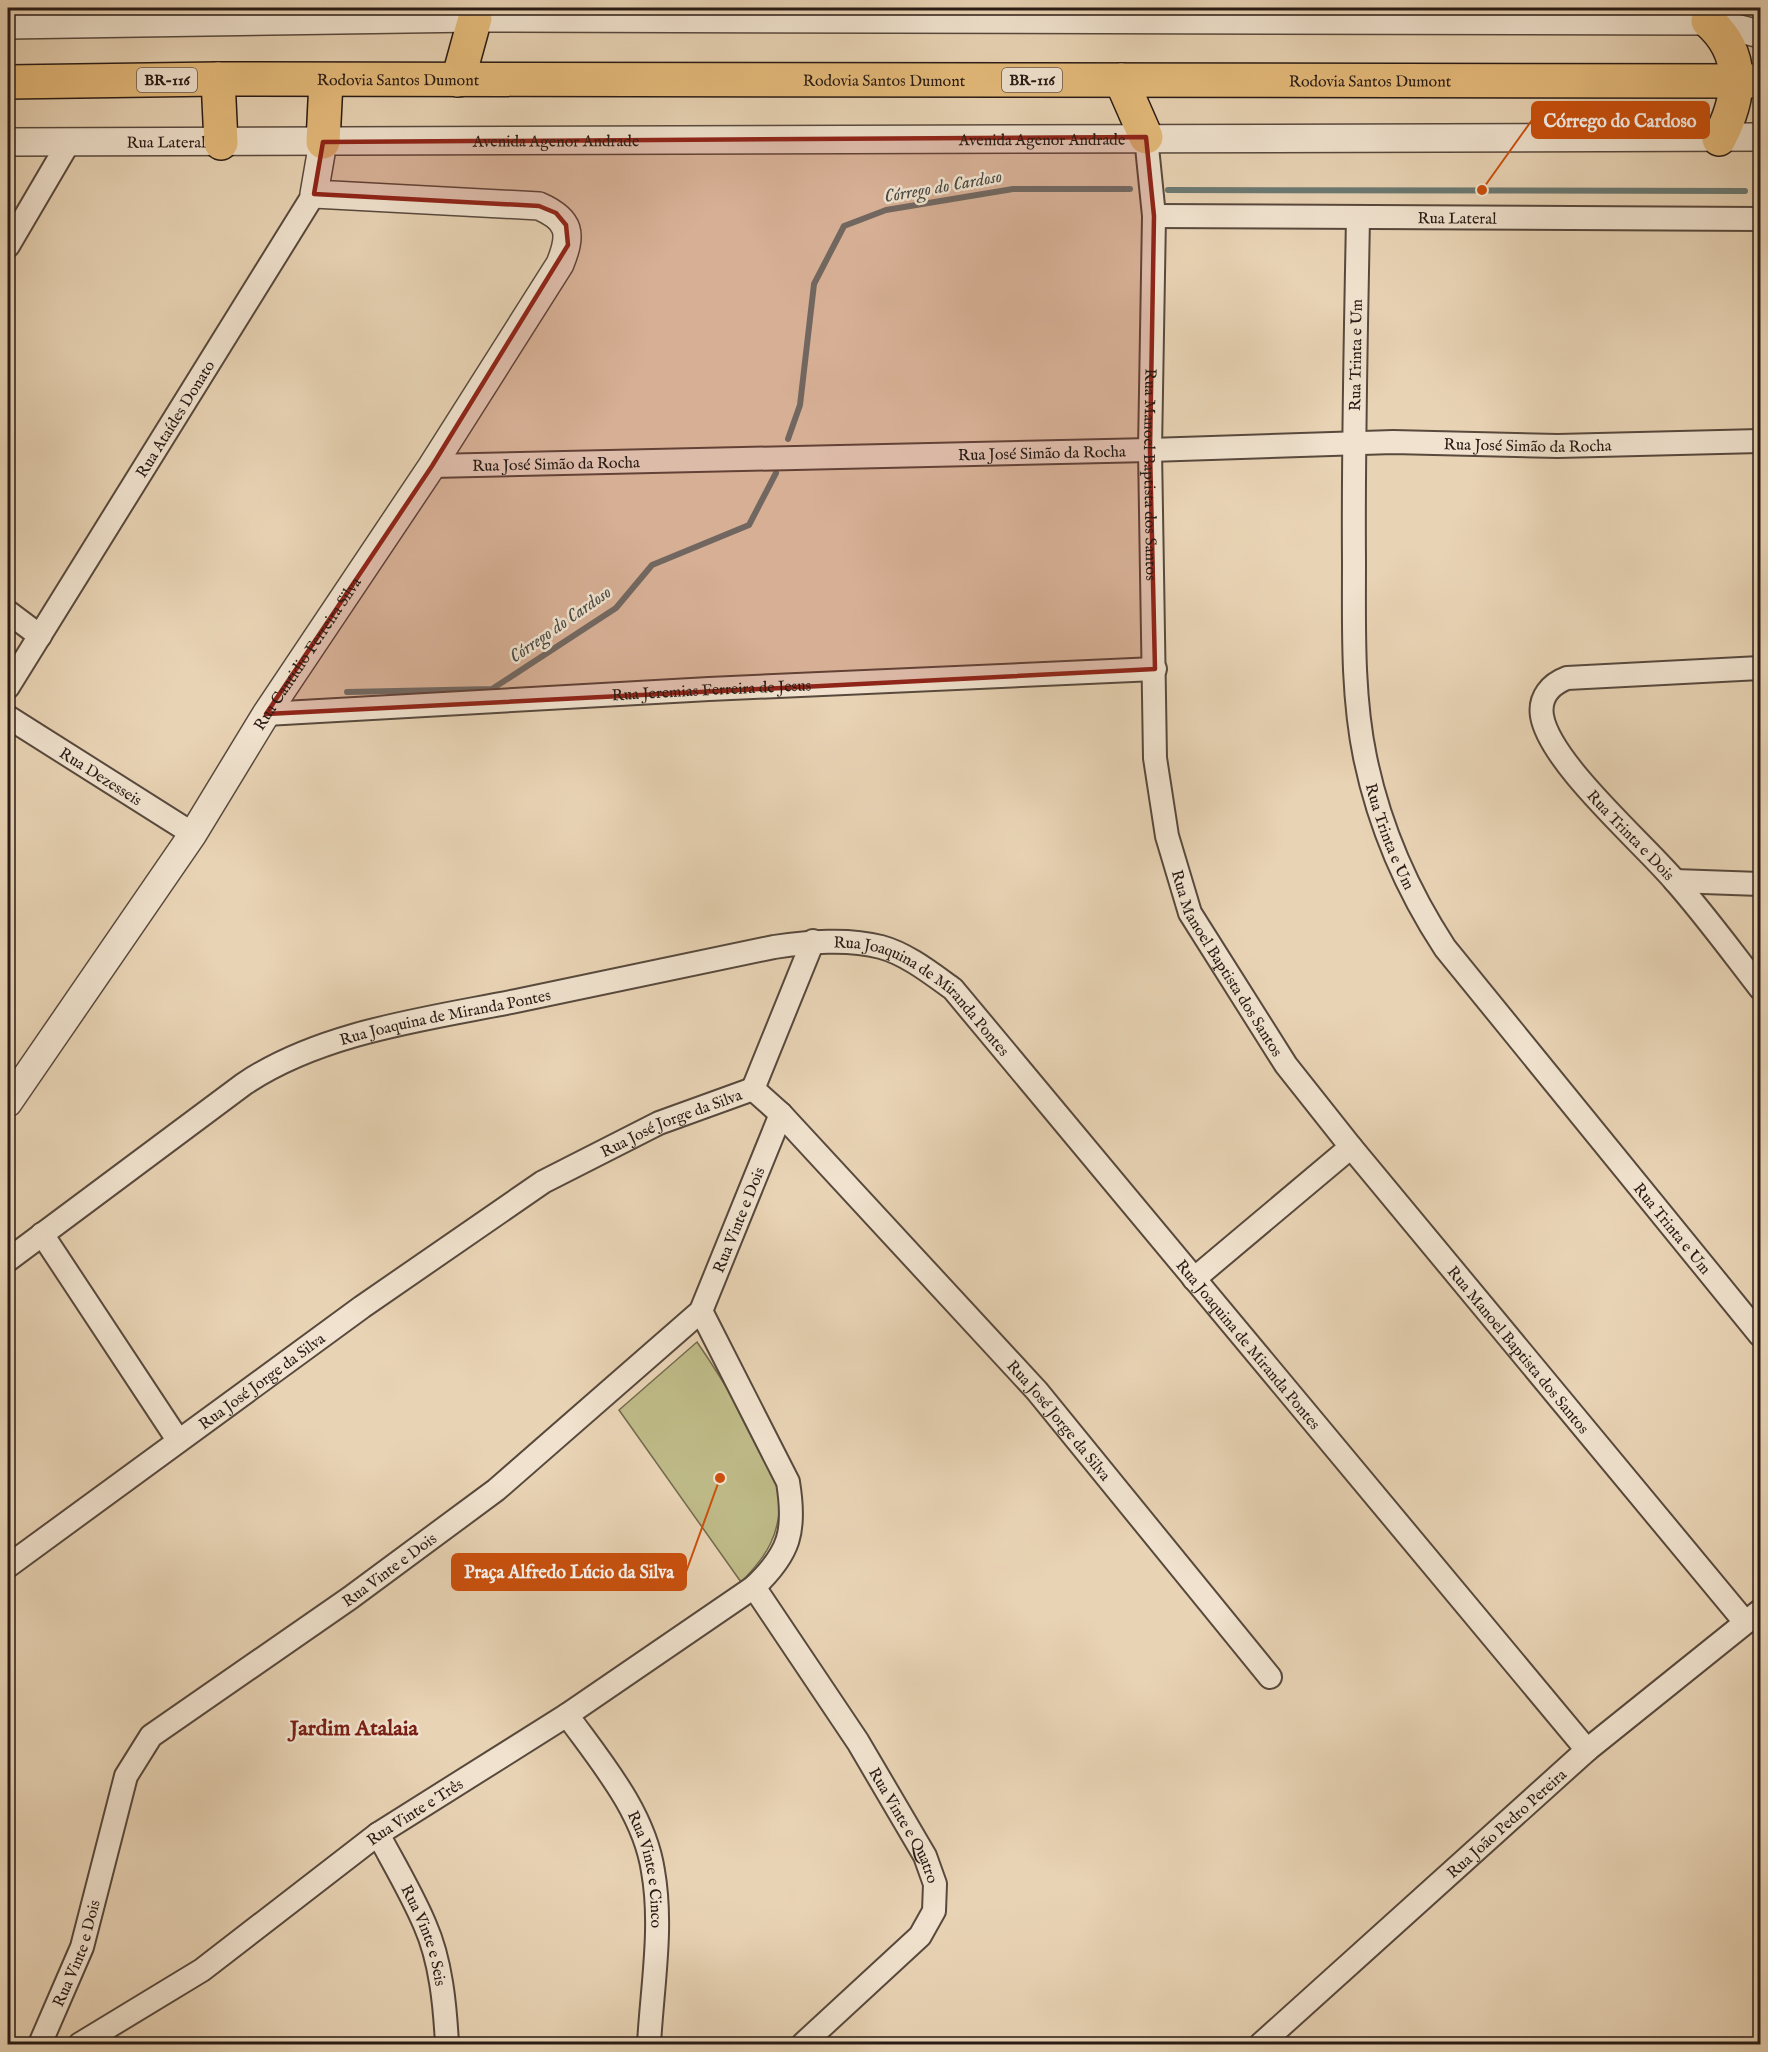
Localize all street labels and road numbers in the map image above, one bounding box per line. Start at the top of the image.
road number: BR-116 [137,68,197,92]
road number: BR-116 [1002,68,1062,92]
street label: Rodovia Santos Dumont [317,71,480,91]
street label: Rodovia Santos Dumont [803,72,966,92]
street label: Rodovia Santos Dumont [1289,72,1452,93]
street label: Avenida Agenor Andrade [958,131,1125,151]
street label: Avenida Agenor Andrade [472,132,639,153]
street label: Rua Lateral [126,133,206,154]
street label: Rua Lateral [1417,209,1497,230]
street label: Rua Trinta e Um [1346,299,1368,411]
street label: Rua Ataídes Donato [132,357,220,482]
street label: Rua Manoel Baptista dos Santos [1138,368,1160,581]
street label: Rua José Simão da Rocha [1443,435,1612,458]
street label: Rua José Simão da Rocha [958,443,1126,466]
street label: Rua José Simão da Rocha [472,453,640,477]
street label: Rua Cantidio Ferreira Silva [250,574,367,735]
street label: Rua Jeremias Ferreira de Jesus [611,676,812,706]
street label: Rua Dezesseis [55,744,145,811]
street label: Rua Trinta e Um [1360,781,1418,894]
street label: Rua Trinta e Dois [1582,787,1678,886]
street label: Rua Manoel Baptista dos Santos [1166,868,1286,1061]
street label: Rua Joaquina de Miranda Pontes [833,934,1013,1061]
street label: Rua Joaquina de Miranda Pontes [337,986,553,1051]
street label: Rua José Jorge da Silva [598,1086,745,1163]
street label: Rua Vinte e Dois [710,1164,771,1276]
street label: Rua Trinta e Um [1628,1179,1714,1279]
street label: Rua Joaquina de Miranda Pontes [1171,1256,1324,1435]
street label: Rua Manoel Baptista dos Santos [1442,1262,1593,1439]
street label: Rua José Jorge da Silva [195,1329,330,1435]
street label: Rua José Jorge da Silva [1002,1357,1114,1486]
street label: Rua Vinte e Dois [339,1529,442,1612]
street label: Rua Vinte e Quatro [863,1764,942,1887]
street label: Rua João Pedro Pereira [1443,1765,1571,1884]
street label: Rua Vinte e Três [363,1775,468,1851]
street label: Rua Vinte e Cinco [622,1808,665,1929]
street label: Rua Vinte e Seis [395,1882,449,1988]
street label: Rua Vinte e Dois [49,1898,106,2010]

